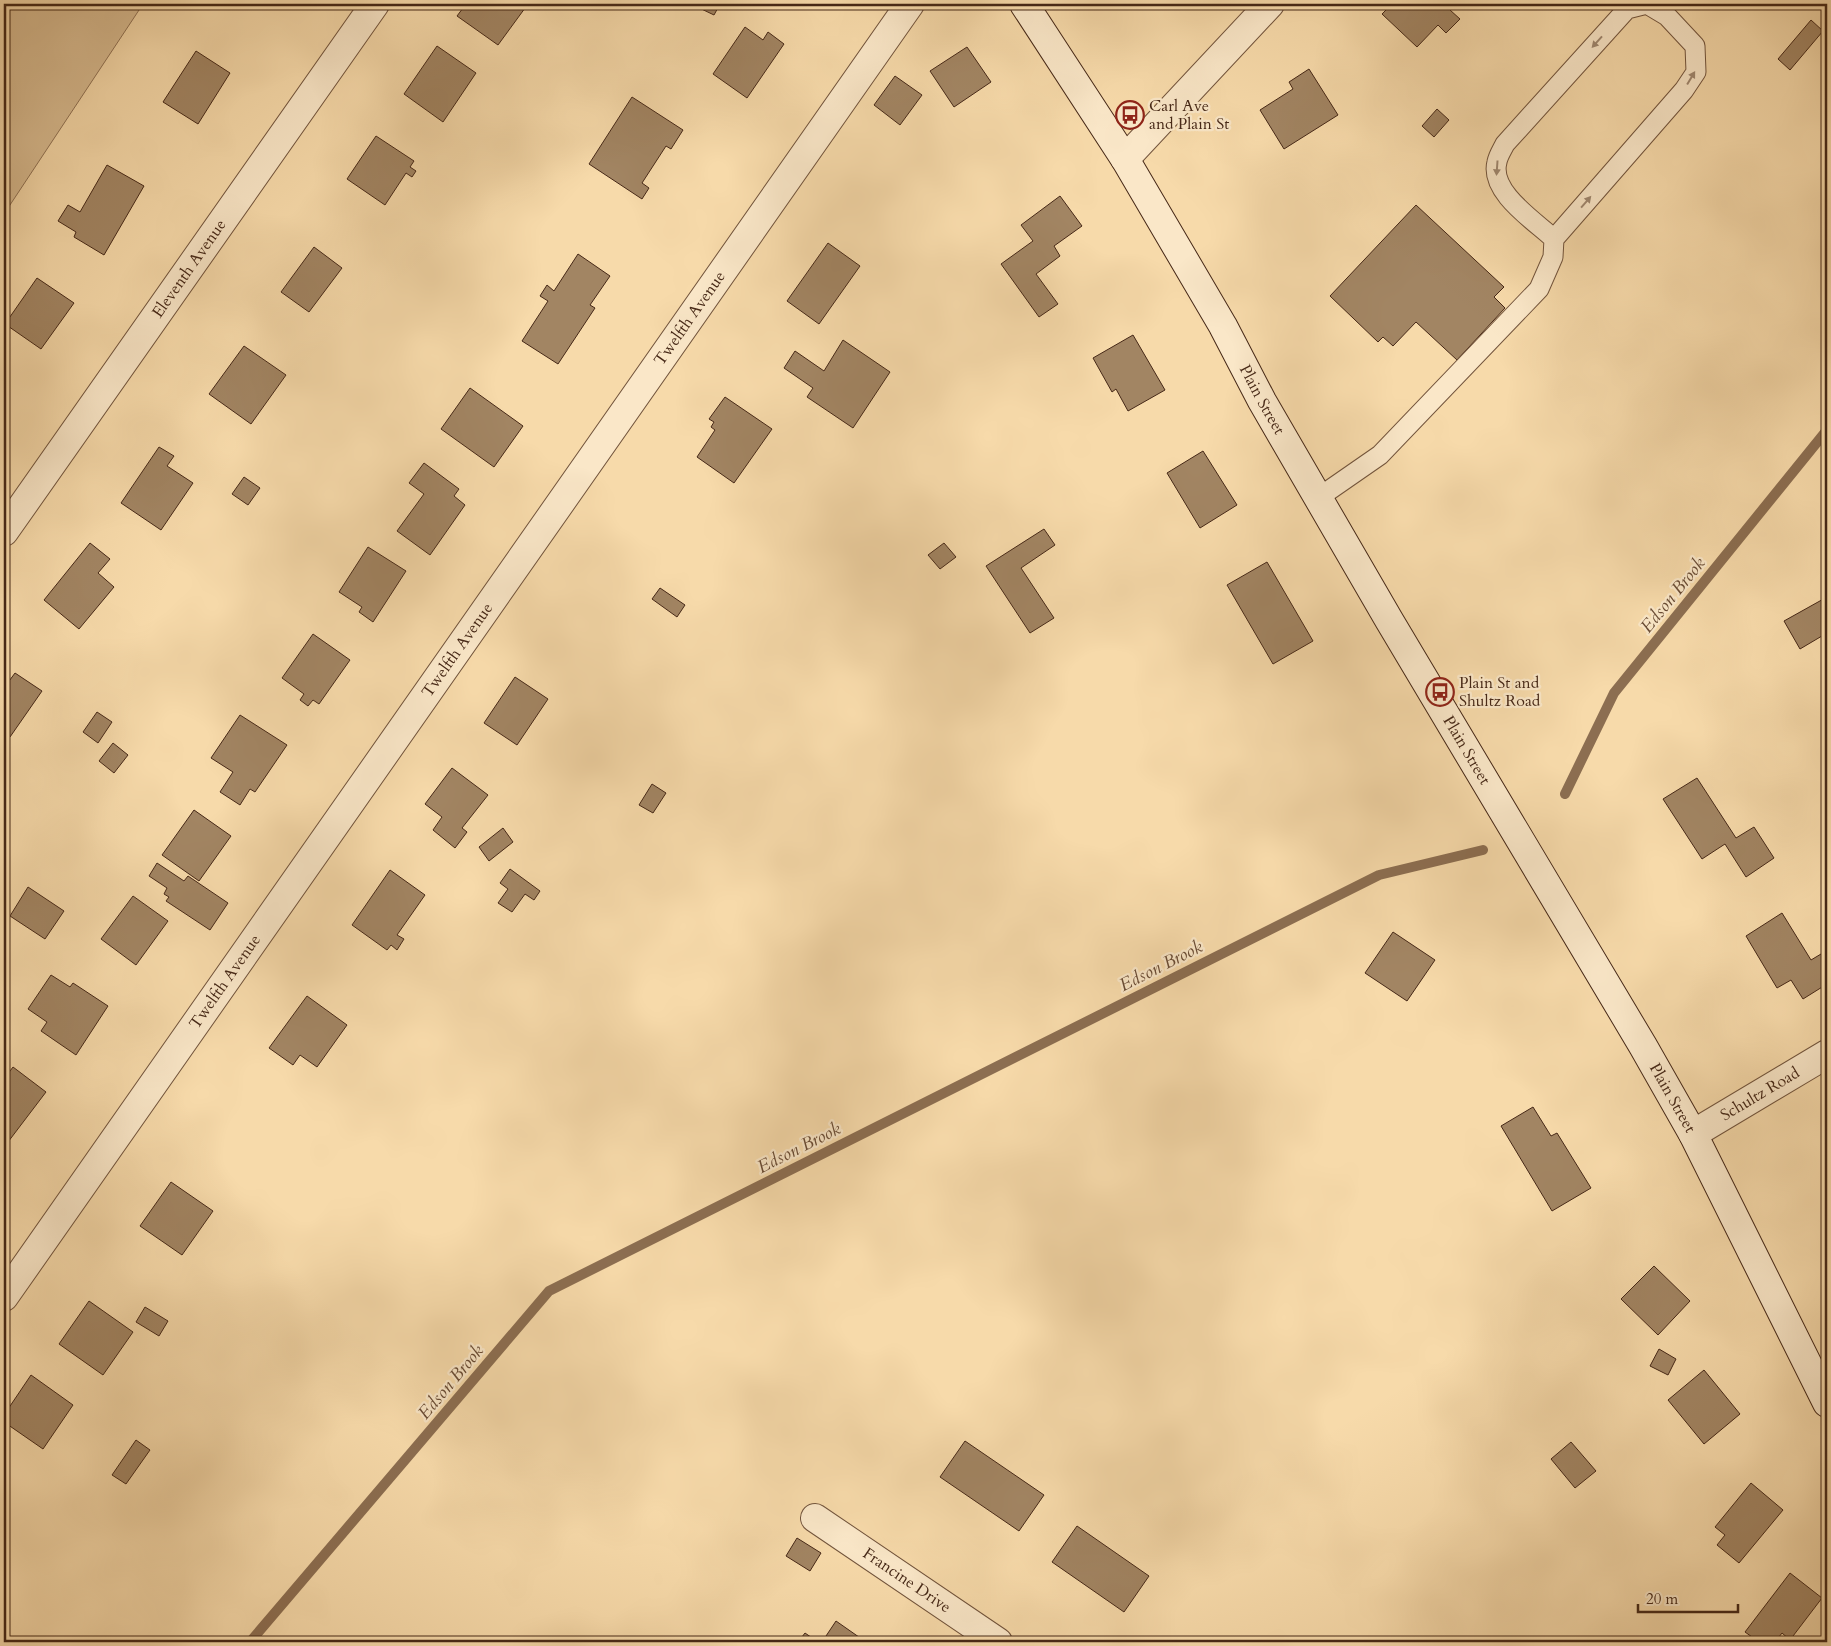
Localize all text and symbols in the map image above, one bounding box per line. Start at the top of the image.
one-way arrow [1591,36,1603,48]
one-way arrow [1687,71,1696,85]
place label: Carl Ave and Plain St [1149,95,1229,135]
bus stop icon: Carl Ave and Plain St [1115,100,1145,130]
one-way arrow [1493,160,1501,176]
one-way arrow [1581,196,1592,209]
street label: Eleventh Avenue [147,215,231,322]
street label: Twelfth Avenue [649,267,731,370]
street label: Plain Street [1234,361,1290,439]
water label: Edson Brook [1635,552,1711,638]
street label: Twelfth Avenue [417,598,498,702]
place label: Plain St and Shultz Road [1459,672,1541,712]
bus stop icon: Plain St and Shultz Road [1425,677,1455,707]
street label: Plain Street [1438,712,1496,789]
street label: Twelfth Avenue [184,930,266,1033]
water label: Edson Brook [1115,934,1207,998]
street label: Plain Street [1644,1059,1701,1137]
street label: Schultz Road [1716,1062,1804,1126]
water label: Edson Brook [753,1116,845,1180]
water label: Edson Brook [412,1339,490,1425]
street label: Francine Drive [858,1543,955,1618]
scale bar [1638,1581,1738,1613]
text: 20 m [1646,1589,1678,1609]

